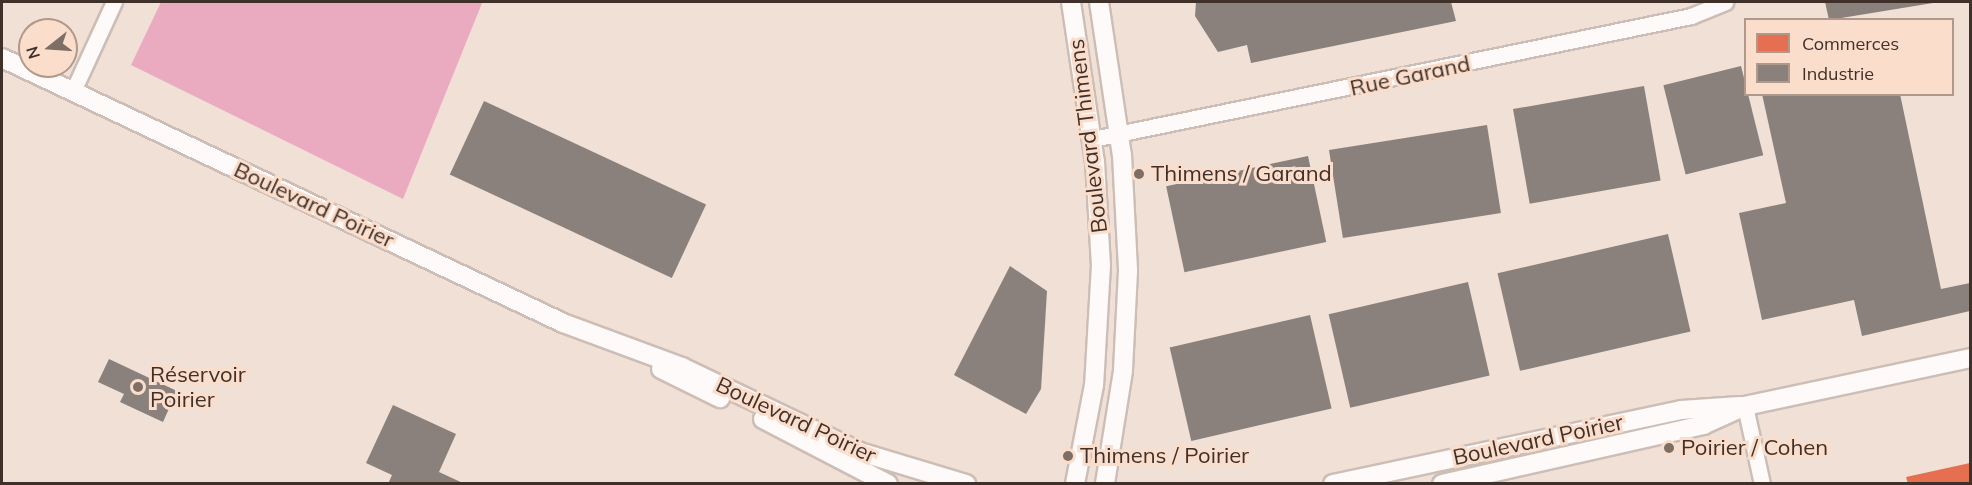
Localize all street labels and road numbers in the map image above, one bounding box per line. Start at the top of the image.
street label: Boulevard Thimens [1063,38,1113,234]
street label: Rue Garand [1348,50,1472,102]
street label: Boulevard Poirier [230,156,398,254]
street label: Boulevard Poirier [712,371,880,469]
street label: Boulevard Poirier [1450,409,1626,471]

